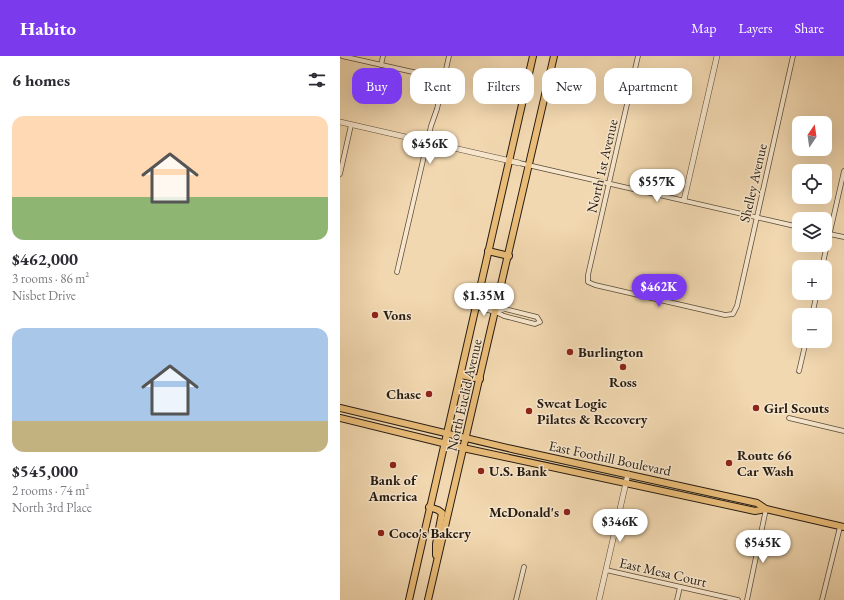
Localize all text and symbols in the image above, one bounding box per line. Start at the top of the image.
text: Habito [20,16,76,41]
text: Map [691,19,716,37]
text: Layers [738,19,773,37]
text: Share [795,19,824,37]
chip: Buy [352,68,402,104]
chip: Rent [410,68,465,104]
chip: Filters [473,68,534,104]
chip: New [542,68,596,104]
chip: Apartment [604,68,692,104]
text: 6 homes [12,69,70,91]
icon: filters [306,69,328,91]
north arrow [792,116,832,156]
map controls [792,116,832,348]
street label: North 1st Avenue [582,117,622,215]
pin: $456K [402,131,458,165]
text: $456K [412,135,448,152]
street label: Shelley Avenue [735,141,771,224]
icon: home [134,142,206,214]
button: locate [792,164,832,204]
pin: $557K [629,169,685,203]
text: $557K [639,173,675,190]
button: layers [792,212,832,252]
text: $462,000 [12,248,78,270]
button: + [792,260,832,300]
text: 3 rooms · 86 m² [12,270,89,287]
pin: $462K [631,274,687,308]
text: $462K [641,278,677,295]
pin: $1.35M [451,283,517,317]
text: Nisbet Drive [12,287,76,304]
text: $1.35M [463,287,505,304]
place label: Vons [383,306,411,324]
button: − [792,308,832,348]
marker: Vons [370,310,380,320]
street label: North Euclid Avenue [442,336,486,453]
place label: Burlington [578,343,644,361]
marker: Burlington [565,347,575,357]
icon: home [134,354,206,426]
marker: Ross [618,362,628,372]
place label: Ross [609,373,637,391]
place label: Chase [386,385,421,403]
marker: Chase [424,389,434,399]
place label: Sweat Logic Pilates & Recovery [537,394,648,428]
place label: Girl Scouts [764,399,829,417]
marker: Girl Scouts [751,403,761,413]
marker: Sweat Logic Pilates & Recovery [524,406,534,416]
street label: East Foothill Boulevard [547,436,674,480]
place label: Route 66 Car Wash [737,446,794,480]
marker: Route 66 Car Wash [724,458,734,468]
text: $545,000 [12,460,78,482]
marker: Bank of America [388,460,398,470]
place label: U.S. Bank [489,462,547,480]
marker: U.S. Bank [476,466,486,476]
place label: Bank of America [368,471,418,505]
text: 2 rooms · 74 m² [12,482,89,499]
text: North 3rd Place [12,499,92,516]
place label: McDonald's [489,503,559,521]
marker: McDonald's [562,507,572,517]
pin: $346K [592,509,648,543]
text: $346K [602,513,638,530]
place label: Coco's Bakery [389,524,471,542]
marker: Coco's Bakery [376,528,386,538]
pin: $545K [735,530,791,564]
text: $545K [745,534,781,551]
street label: East Mesa Court [618,553,709,591]

